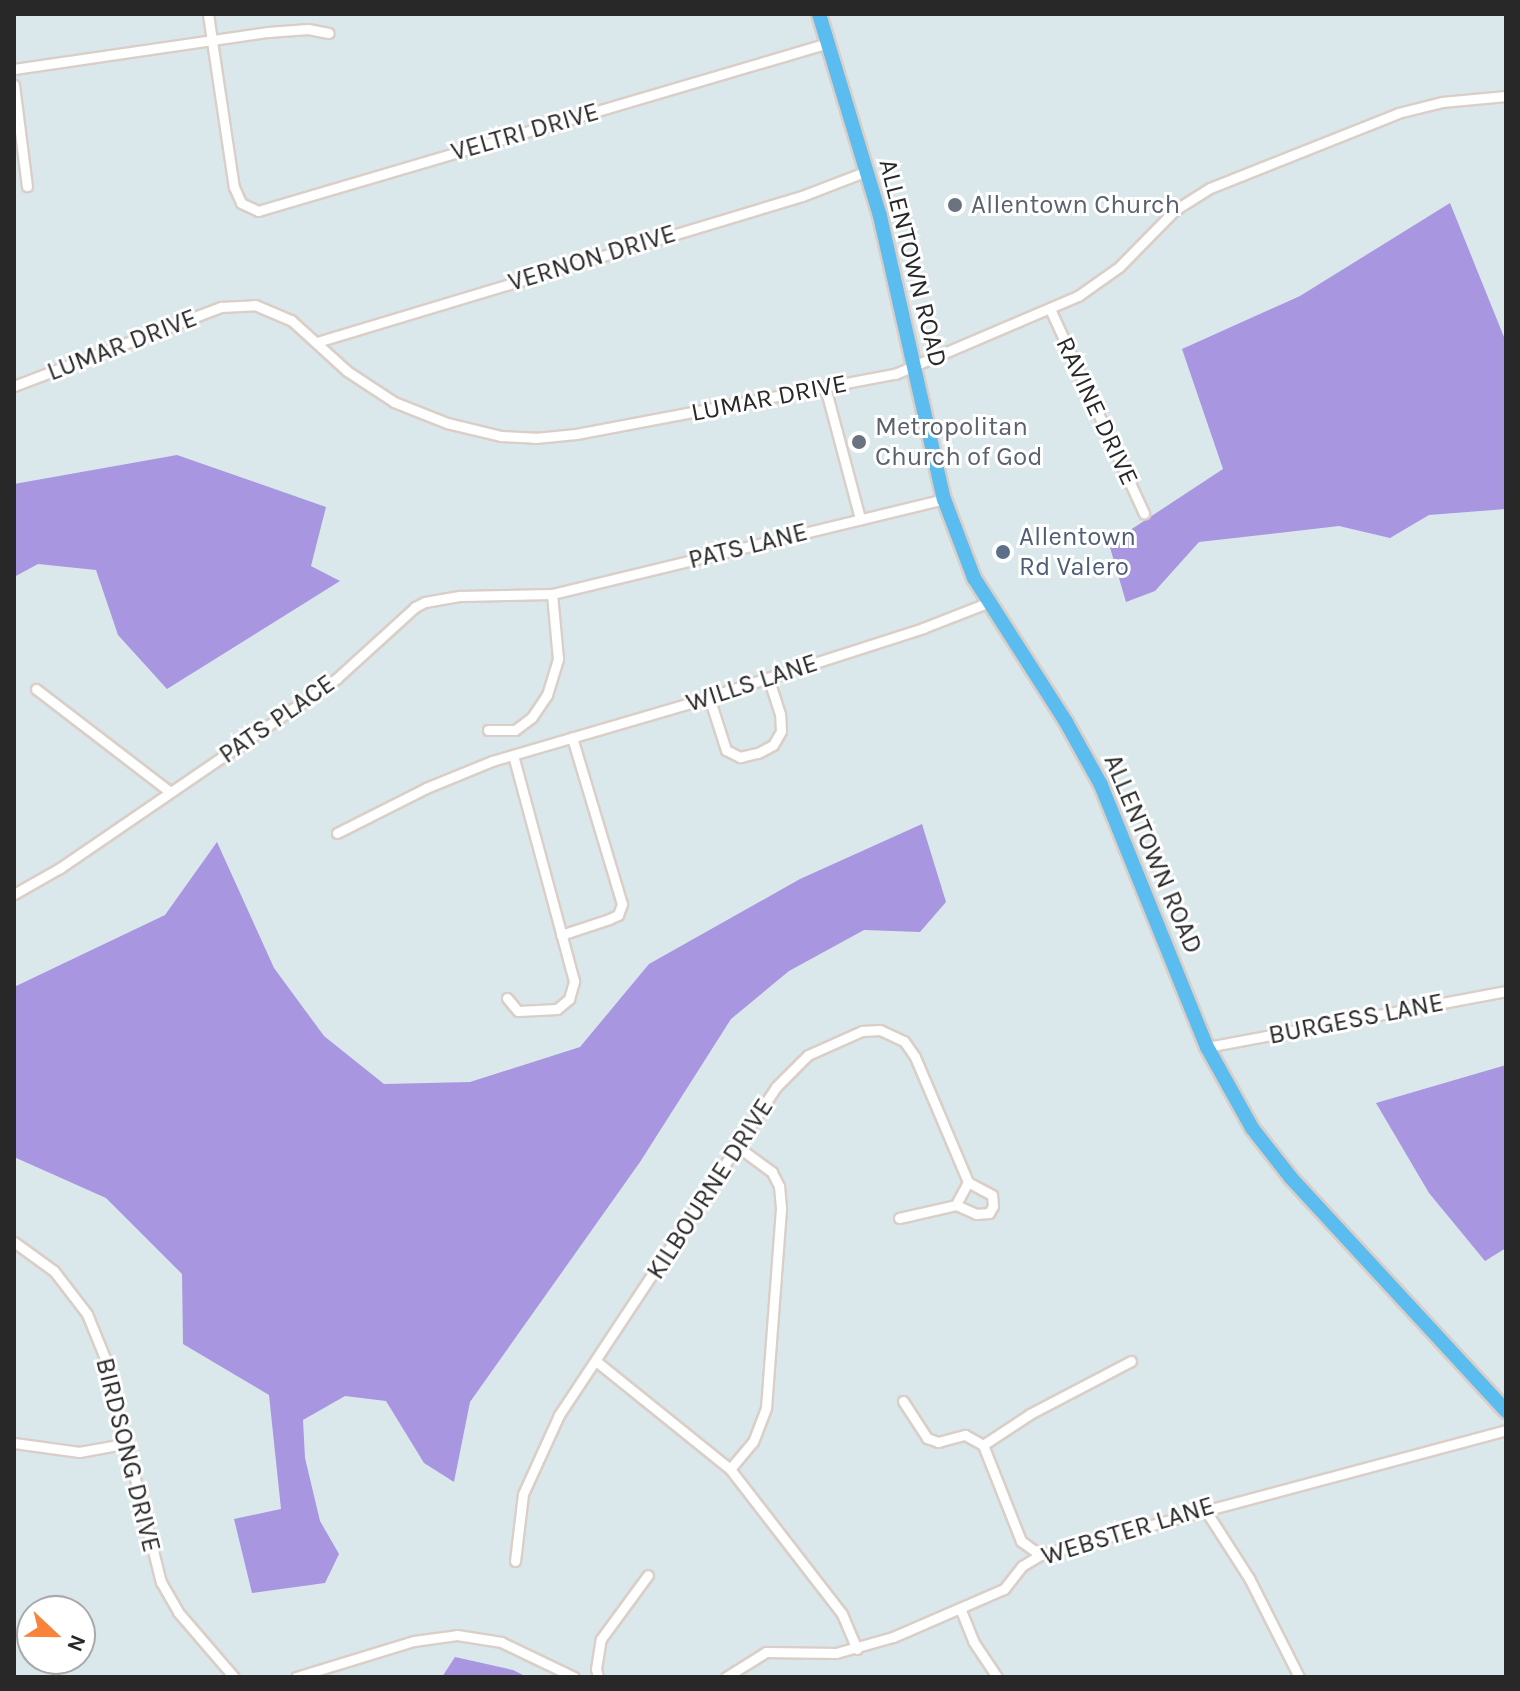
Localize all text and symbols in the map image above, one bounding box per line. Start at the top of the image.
street label: VELTRI DRIVE [448,96,602,168]
street label: ALLENTOWN ROAD [872,156,954,370]
place label: Allentown Church [971,189,1180,221]
marker: Allentown Church [946,196,964,214]
street label: VERNON DRIVE [505,218,679,298]
street label: LUMAR DRIVE [43,302,201,388]
street label: RAVINE DRIVE [1049,332,1145,490]
street label: LUMAR DRIVE [689,368,849,428]
place label: Metropolitan Church of God [875,411,1043,472]
marker: Metropolitan Church of God [850,433,868,451]
street label: PATS LANE [685,516,811,576]
place label: Allentown Rd Valero [1019,521,1136,582]
marker: Allentown Rd Valero [994,543,1012,561]
street label: WILLS LANE [682,647,822,719]
street label: PATS PLACE [213,668,341,770]
street label: ALLENTOWN ROAD [1097,750,1209,958]
street label: BURGESS LANE [1266,987,1446,1051]
street label: KILBOURNE DRIVE [640,1093,780,1285]
street label: BIRDSONG DRIVE [89,1355,167,1555]
street label: WEBSTER LANE [1038,1490,1218,1572]
north arrow [16,1595,96,1675]
text: N [61,1631,91,1655]

